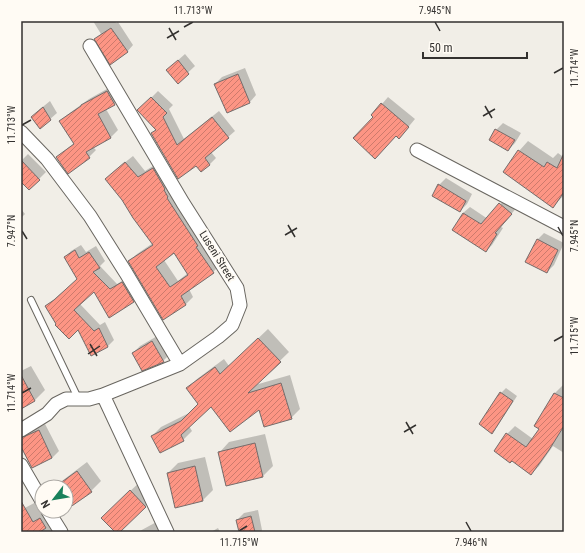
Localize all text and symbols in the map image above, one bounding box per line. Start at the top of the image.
text: 11.713°W [174,5,213,16]
text: 7.945°N [419,5,451,16]
scale bar [423,34,527,60]
text: 50 m [429,41,453,55]
text: 11.714°W [569,48,580,87]
text: 11.713°W [6,105,17,144]
text: 7.947°N [6,215,17,247]
text: 7.945°N [569,220,580,252]
street label: Luseni Street [196,229,238,283]
text: 11.715°W [569,316,580,355]
text: 11.714°W [6,373,17,412]
north arrow [34,479,74,519]
text: N [38,497,53,510]
text: 11.715°W [220,537,259,548]
text: 7.946°N [455,537,487,548]

